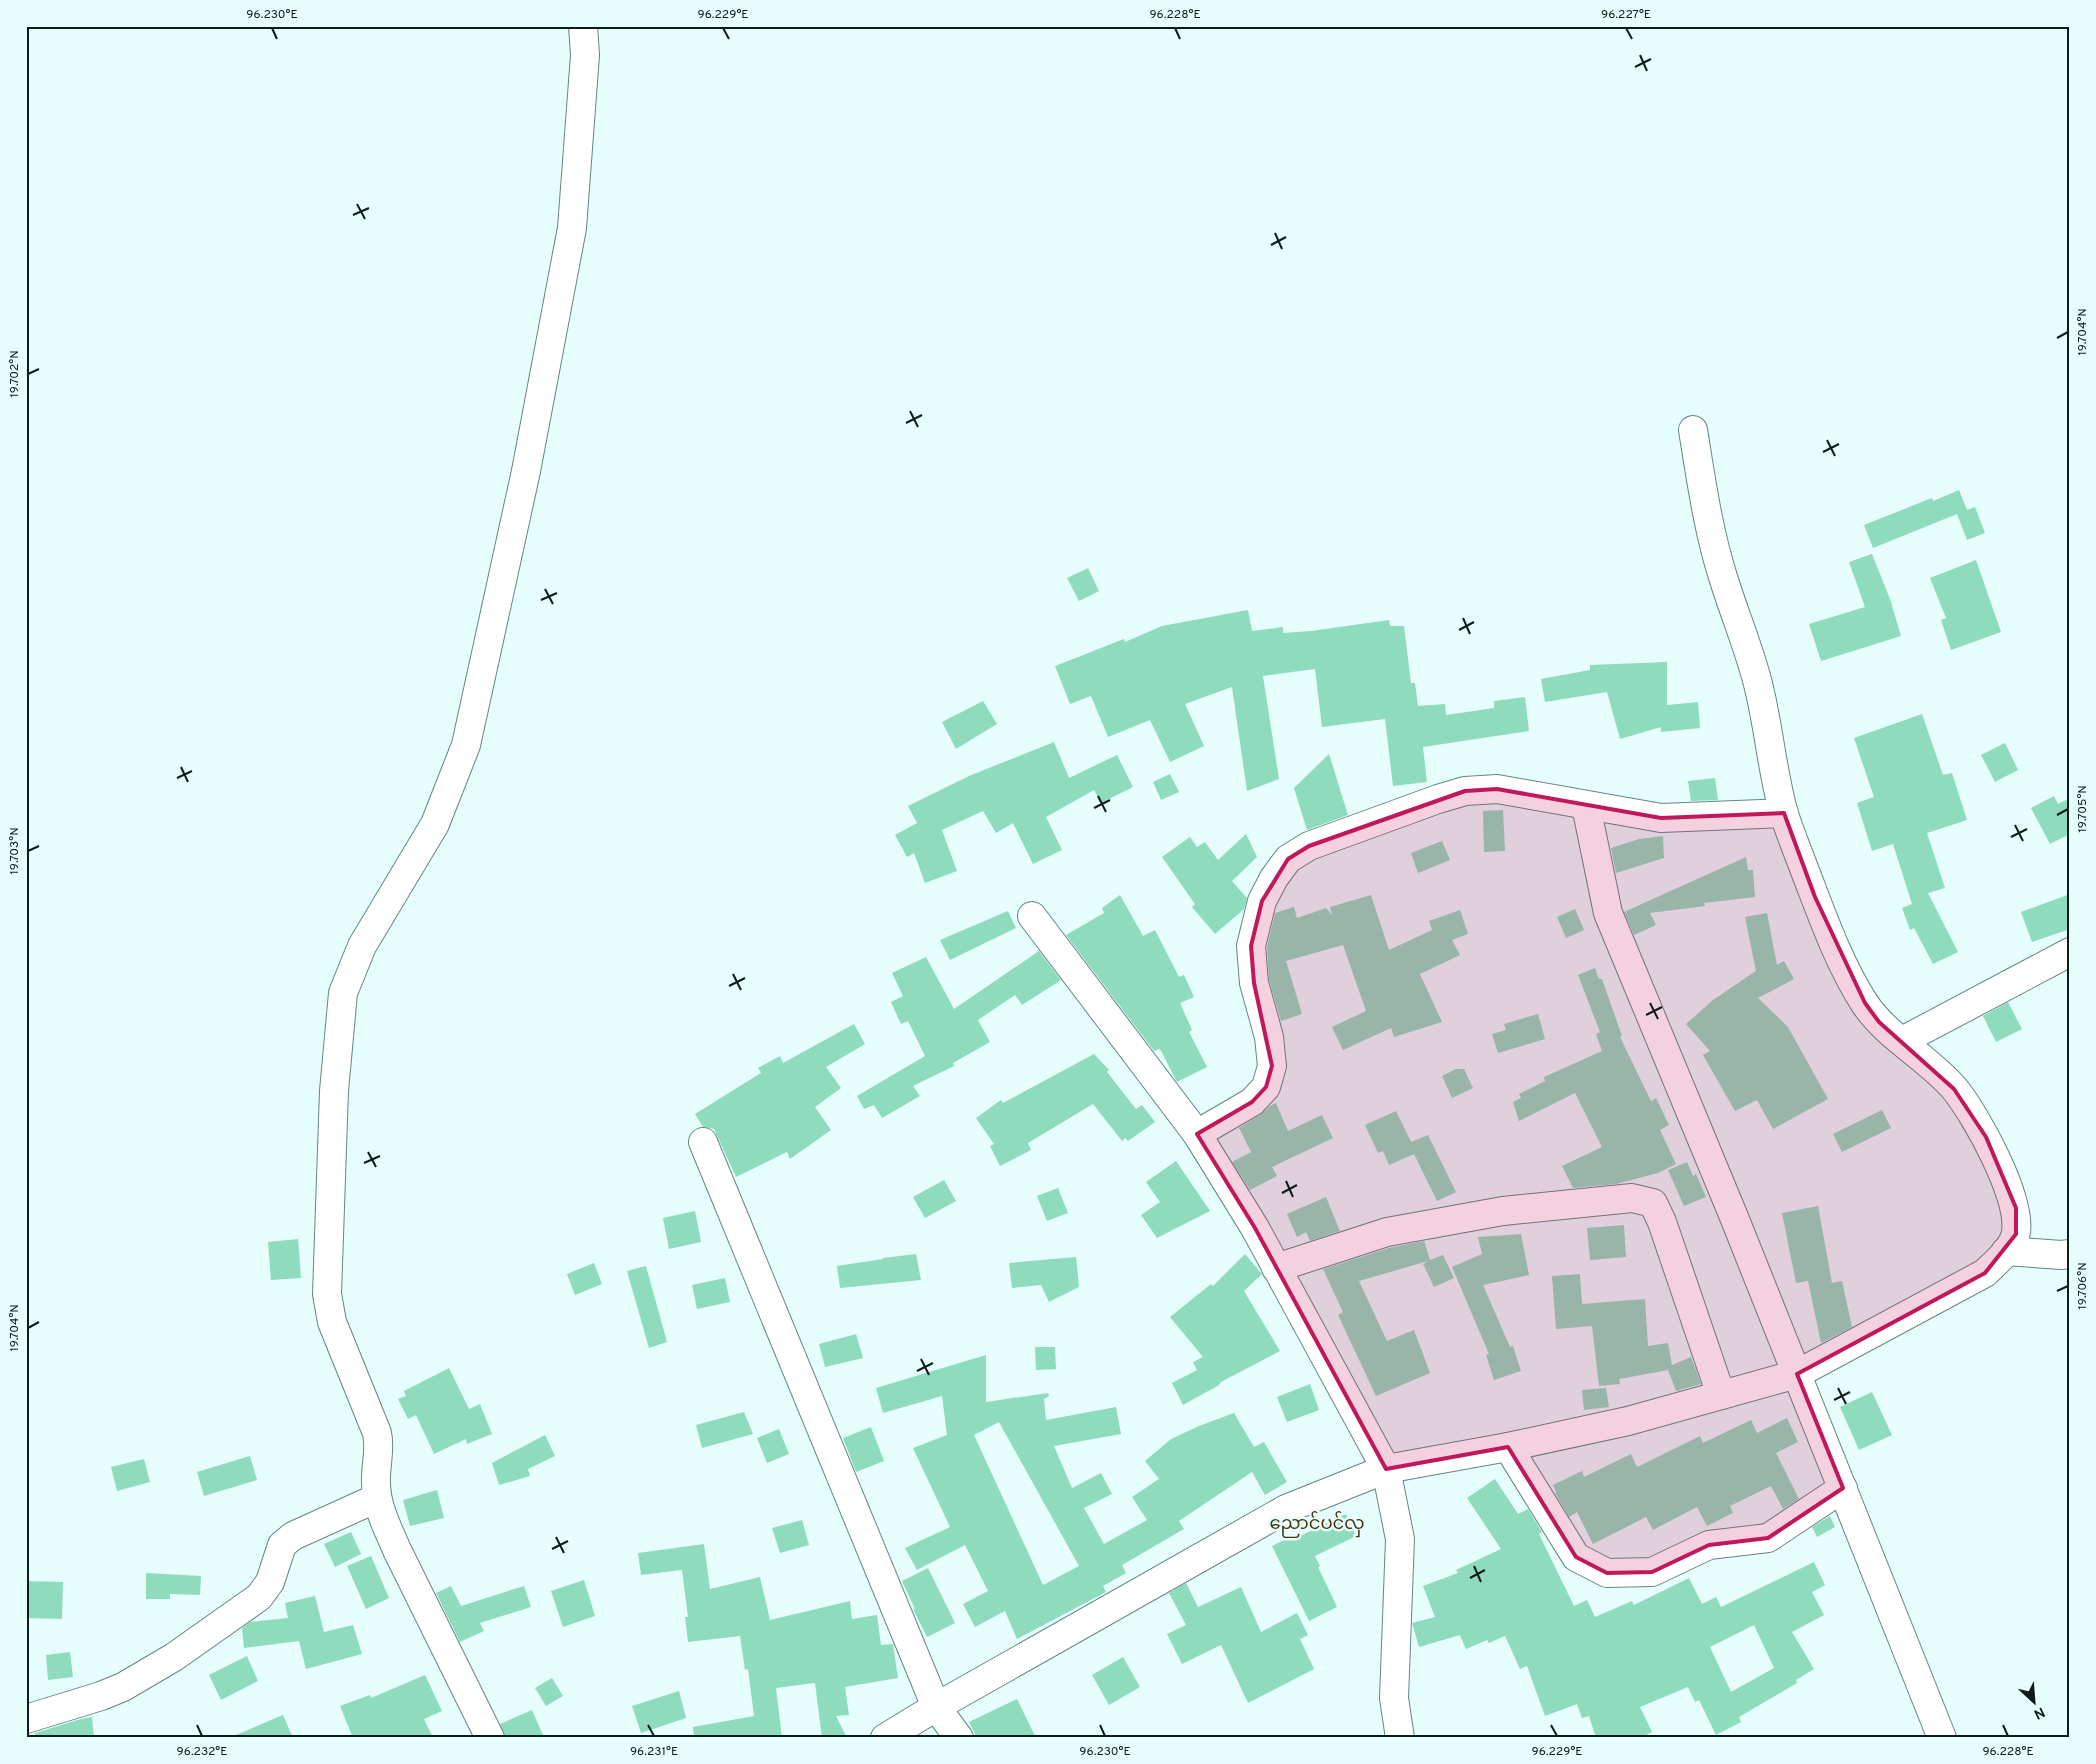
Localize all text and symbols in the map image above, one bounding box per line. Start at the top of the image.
text: 96.230°E [246,7,298,23]
text: 96.229°E [698,7,748,23]
text: 96.228°E [1149,7,1201,23]
text: 96.227°E [1601,7,1651,23]
text: 19.704°N [2075,308,2091,356]
text: 19.702°N [7,350,23,398]
text: 19.705°N [2075,785,2091,833]
text: 19.703°N [7,827,23,875]
text: 19.706°N [2075,1262,2091,1310]
text: 19.704°N [7,1304,23,1352]
district label: ညောင်ပင်လှ [1269,1510,1365,1538]
north arrow [2008,1676,2058,1726]
text: N [2031,1702,2047,1722]
text: 96.232°E [177,1744,227,1760]
text: 96.231°E [630,1744,678,1760]
text: 96.230°E [1079,1744,1131,1760]
text: 96.229°E [1532,1744,1582,1760]
text: 96.228°E [1982,1744,2034,1760]

